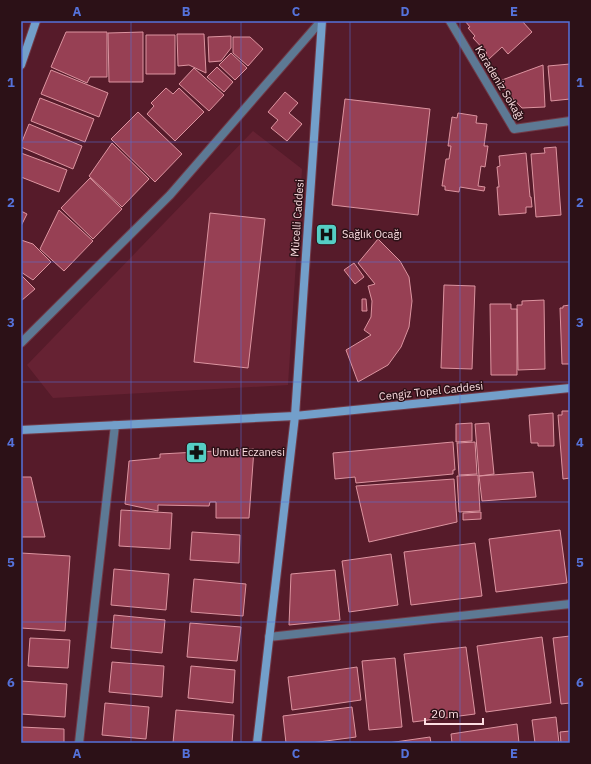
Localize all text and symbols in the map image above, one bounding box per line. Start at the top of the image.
text: A [73,3,82,20]
text: B [182,3,191,20]
text: C [292,3,301,20]
text: D [400,3,410,20]
text: E [510,3,518,20]
street label: Karadeniz Sokağı [472,43,528,123]
text: 1 [7,74,15,91]
text: 1 [576,74,584,91]
street label: Mücelli Caddesi [287,179,307,257]
text: 2 [7,194,15,211]
text: 2 [576,194,584,211]
hospital icon: Sağlık Ocağı [314,221,340,247]
place label: Sağlık Ocağı [342,227,402,241]
text: 3 [7,314,15,331]
text: 3 [576,314,584,331]
street label: Cengiz Topel Caddesi [378,379,484,403]
text: 4 [7,434,15,451]
text: 4 [576,434,584,451]
pharmacy icon: Umut Eczanesi [184,439,210,465]
place label: Umut Eczanesi [212,445,285,459]
text: 5 [7,554,15,571]
text: 5 [576,554,584,571]
text: 6 [7,674,15,691]
text: 6 [576,674,584,691]
scale bar [425,700,483,726]
text: 20 m [431,706,459,721]
text: A [73,745,82,762]
text: B [182,745,191,762]
text: C [292,745,301,762]
text: D [400,745,410,762]
text: E [510,745,518,762]

